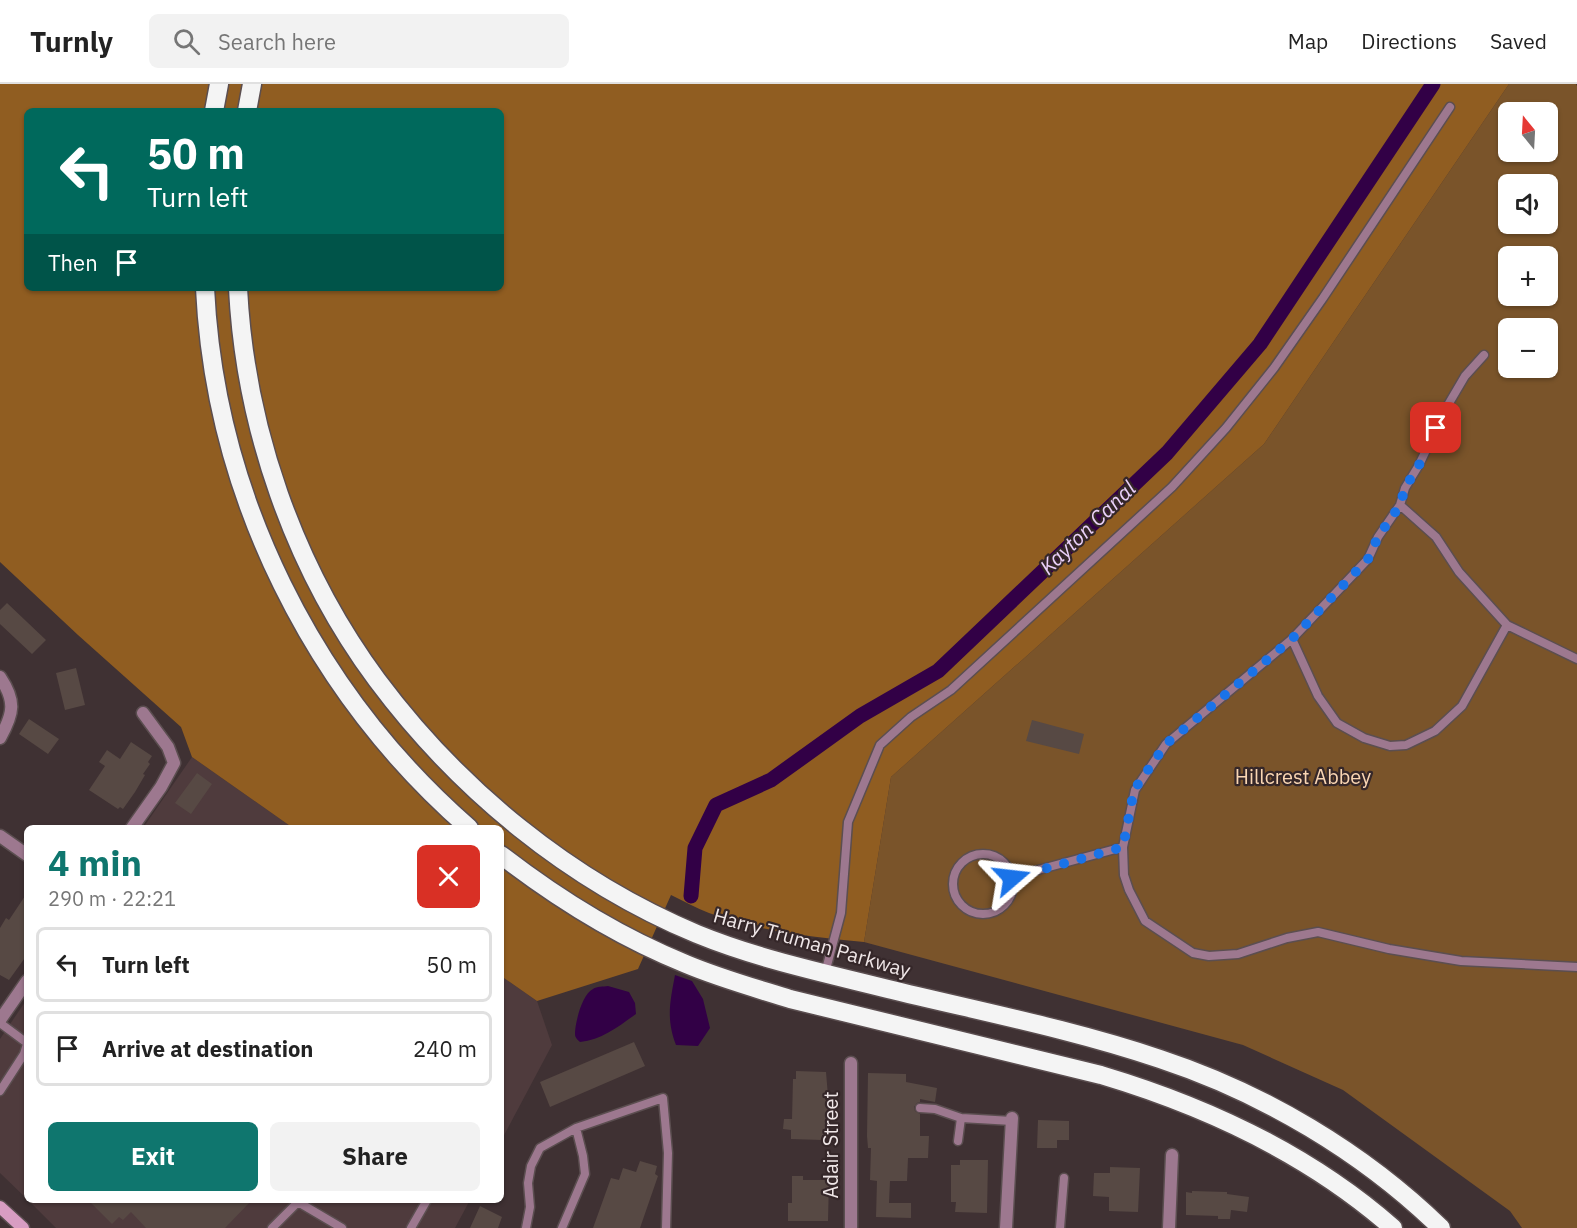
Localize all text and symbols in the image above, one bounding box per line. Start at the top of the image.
search box [149,14,569,68]
text: Turnly [30,23,113,60]
icon: search [170,25,203,58]
text: Search here [218,27,336,56]
text: Map [1288,27,1328,55]
text: Directions [1361,27,1457,55]
text: Saved [1490,27,1547,55]
north arrow [1498,102,1558,162]
map controls [1498,102,1558,378]
text: 50 m [147,126,245,181]
icon: left [48,132,126,210]
button: sound [1498,174,1558,234]
text: Turn left [147,179,248,214]
icon: arrive [110,246,143,279]
button: + [1498,246,1558,306]
text: Then [48,248,98,277]
button: − [1498,318,1558,378]
pin [1410,402,1461,453]
icon: arrive [1419,411,1452,444]
water label: Kayton Canal [1033,474,1142,580]
park label: Hillcrest Abbey [1235,763,1371,790]
text: 4 min [48,839,142,886]
button: close [417,845,480,908]
position arrow [980,846,1044,910]
text: 290 m · 22:21 [48,885,176,912]
street label: Harry Truman Parkway [710,901,914,984]
icon: left [51,948,84,981]
text: Turn left [102,950,190,979]
text: 50 m [426,950,477,979]
icon: arrive [51,1032,84,1065]
text: Arrive at destination [102,1034,313,1063]
text: 240 m [413,1034,477,1063]
street label: Adair Street [817,1091,844,1199]
button: Exit [48,1122,258,1191]
button: Share [270,1122,480,1191]

